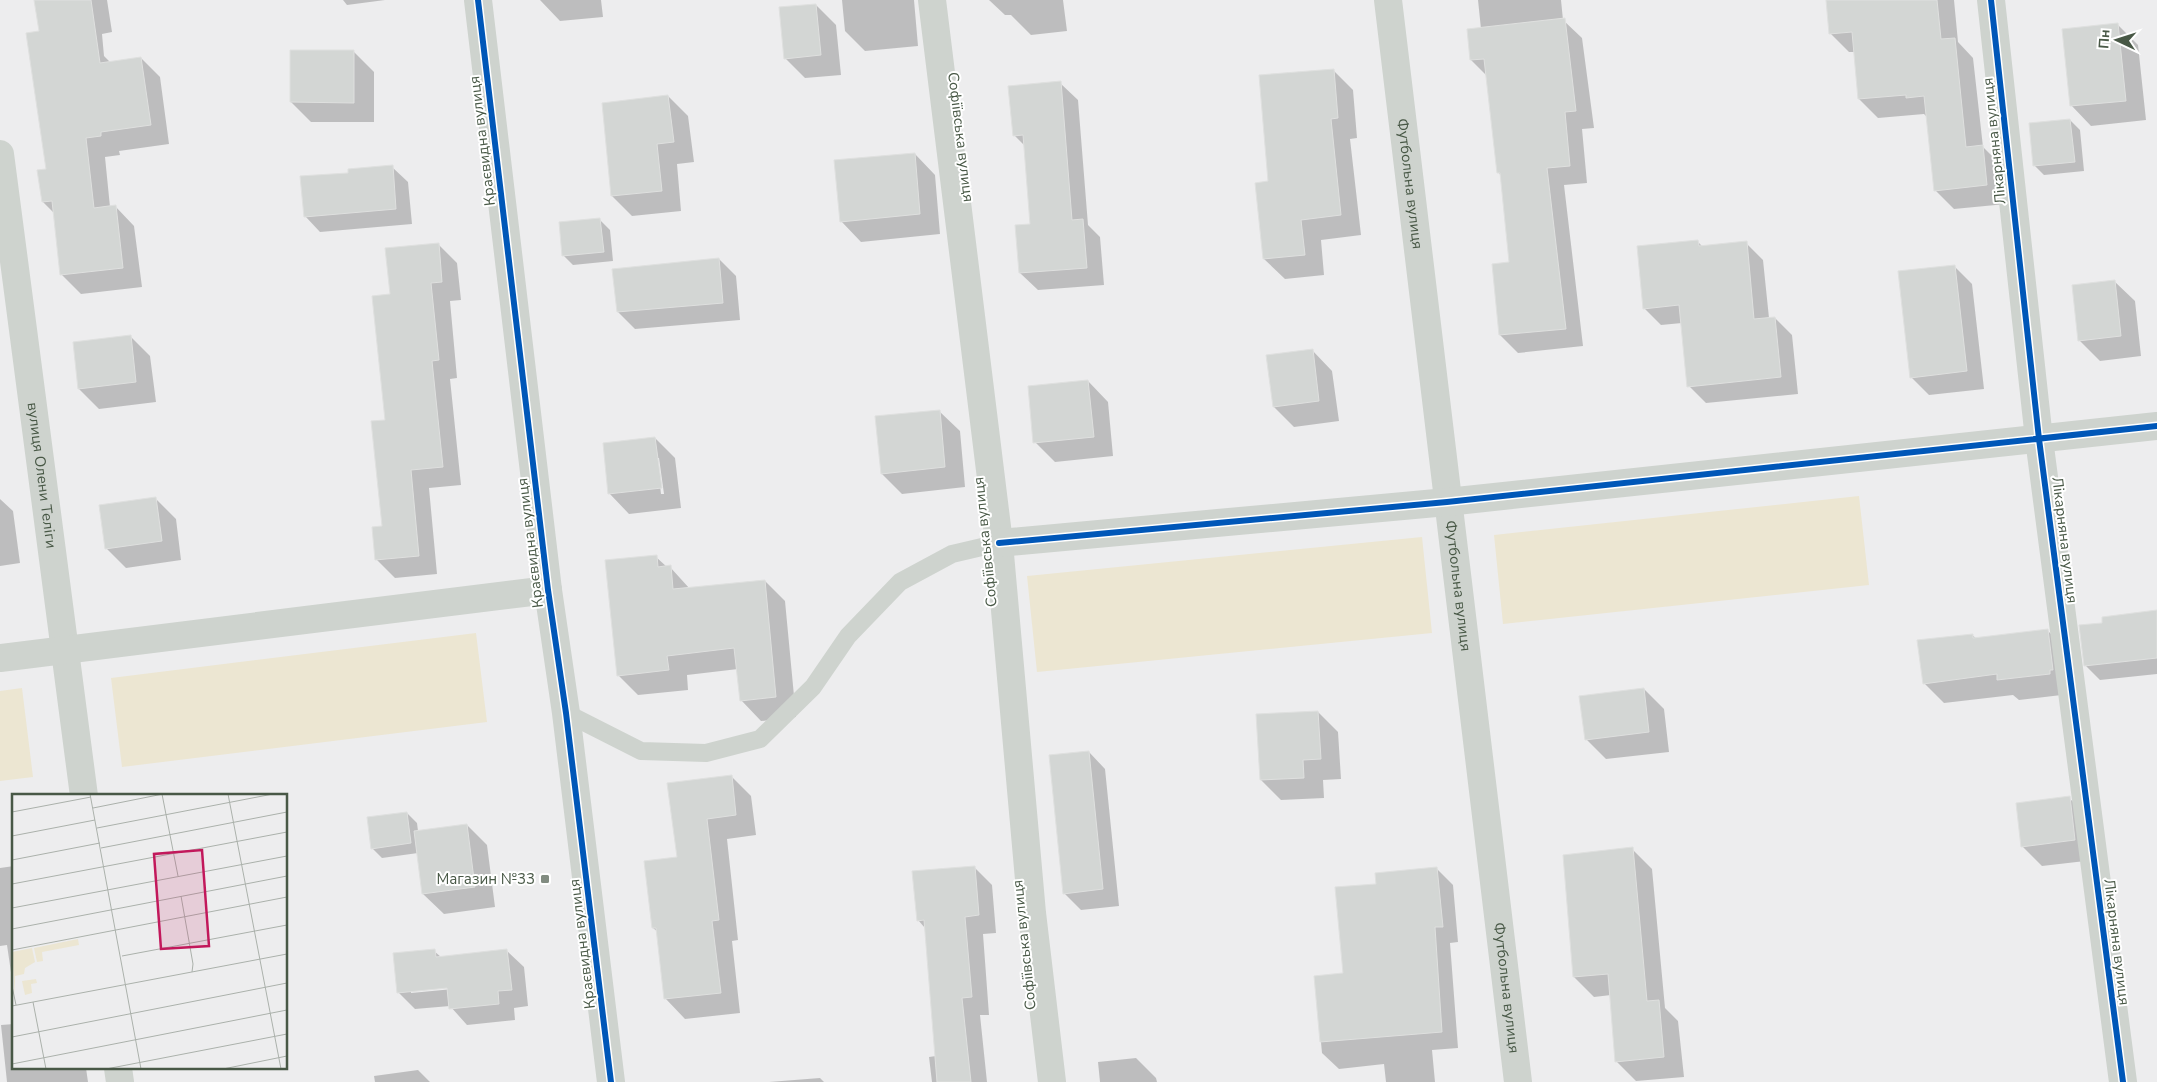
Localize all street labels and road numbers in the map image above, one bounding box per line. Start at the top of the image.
street label: Софіївська вулиця [943,71,979,203]
street label: Краєвидна вулиця [464,75,500,207]
street label: Лікарняна вулиця [1977,77,2011,205]
street label: Футбольна вулиця [1392,117,1428,250]
street label: вулиця Олени Теліги [23,401,61,549]
street label: Софіївська вулиця [968,476,1002,608]
street label: Лікарняна вулиця [2047,476,2083,604]
street label: Краєвидна вулиця [512,477,548,609]
street label: Футбольна вулиця [1441,519,1476,652]
street label: Краєвидна вулиця [564,878,600,1010]
street label: Лікарняна вулиця [2099,878,2135,1006]
street label: Софіївська вулиця [1007,879,1041,1011]
street label: Футбольна вулиця [1489,921,1524,1054]

